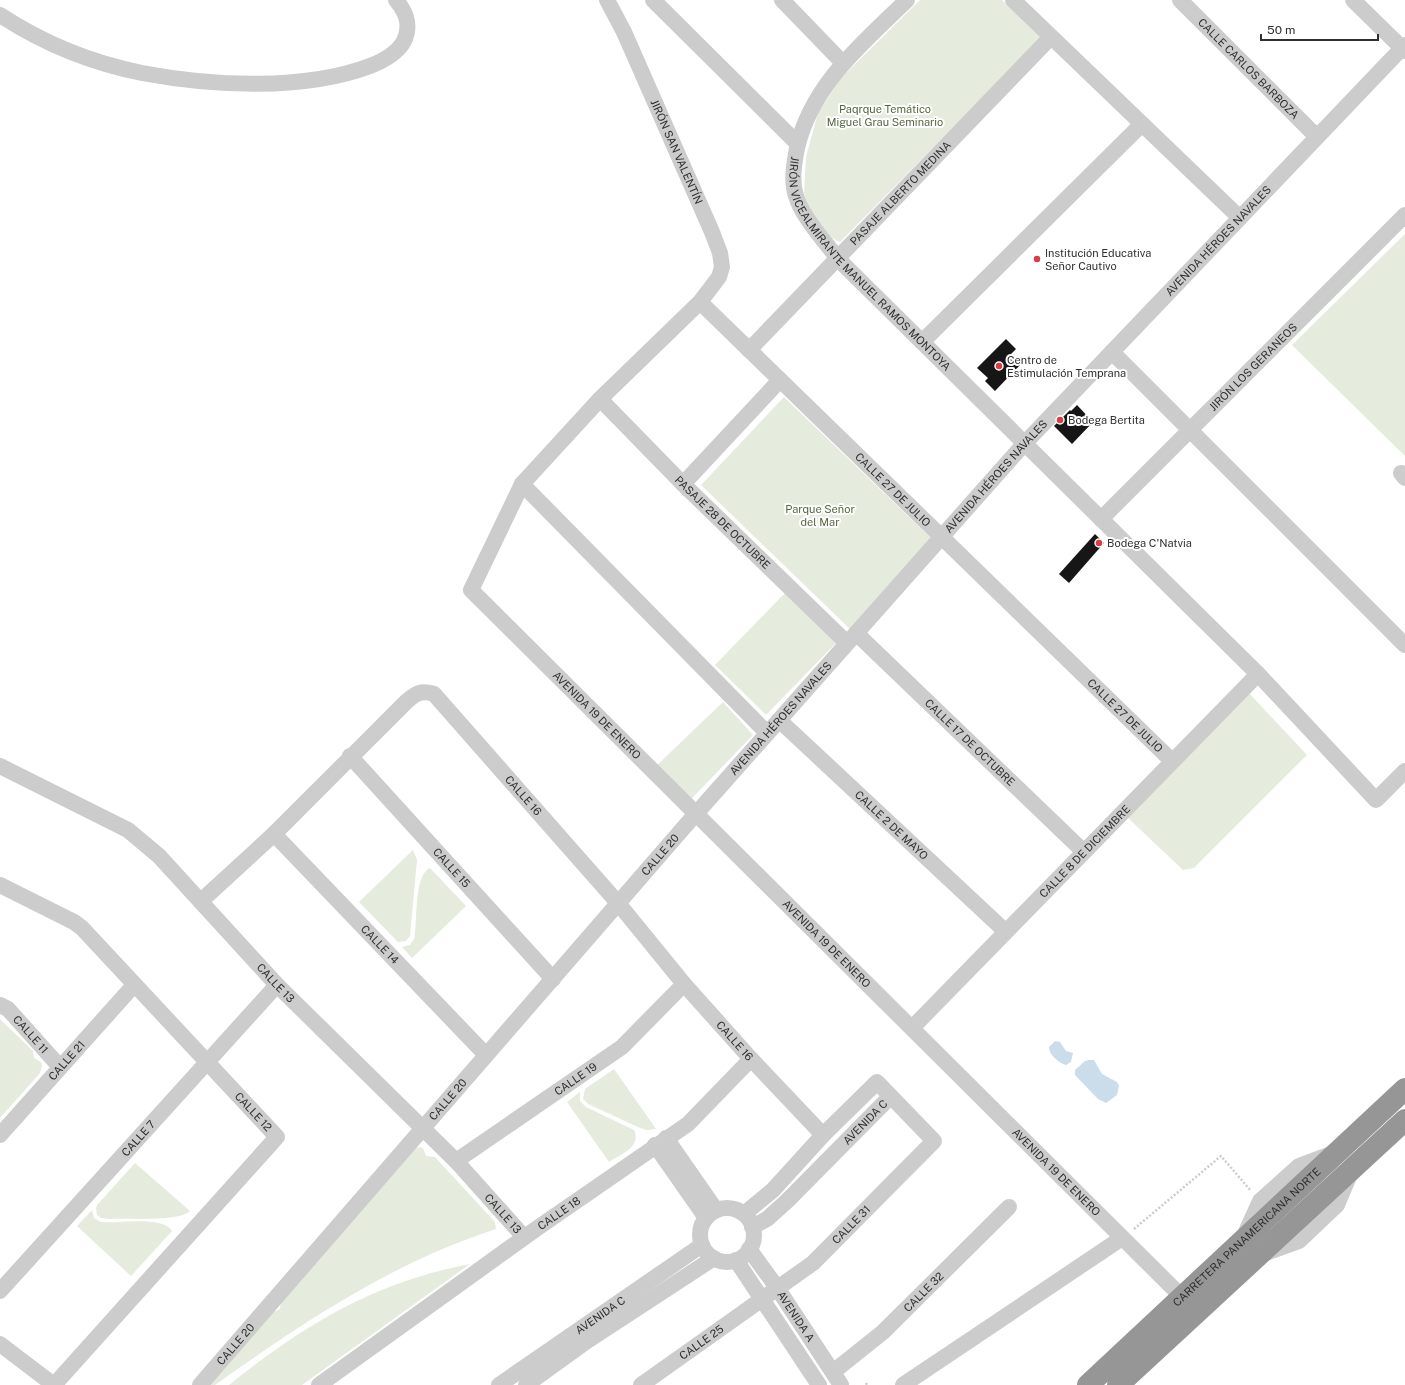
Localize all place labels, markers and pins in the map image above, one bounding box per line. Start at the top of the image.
place label: Institución Educativa Señor Cautivo [1045,247,1151,272]
marker: Institución Educativa Señor Cautivo [1032,254,1042,264]
place label: Centro de Estimulación Temprana [1007,354,1126,379]
marker: Centro de Estimulación Temprana [994,361,1004,371]
place label: Bodega Bertita [1068,414,1145,426]
marker: Bodega Bertita [1055,415,1065,425]
place label: Bodega C'Natvia [1107,537,1192,549]
marker: Bodega C'Natvia [1094,538,1104,548]

